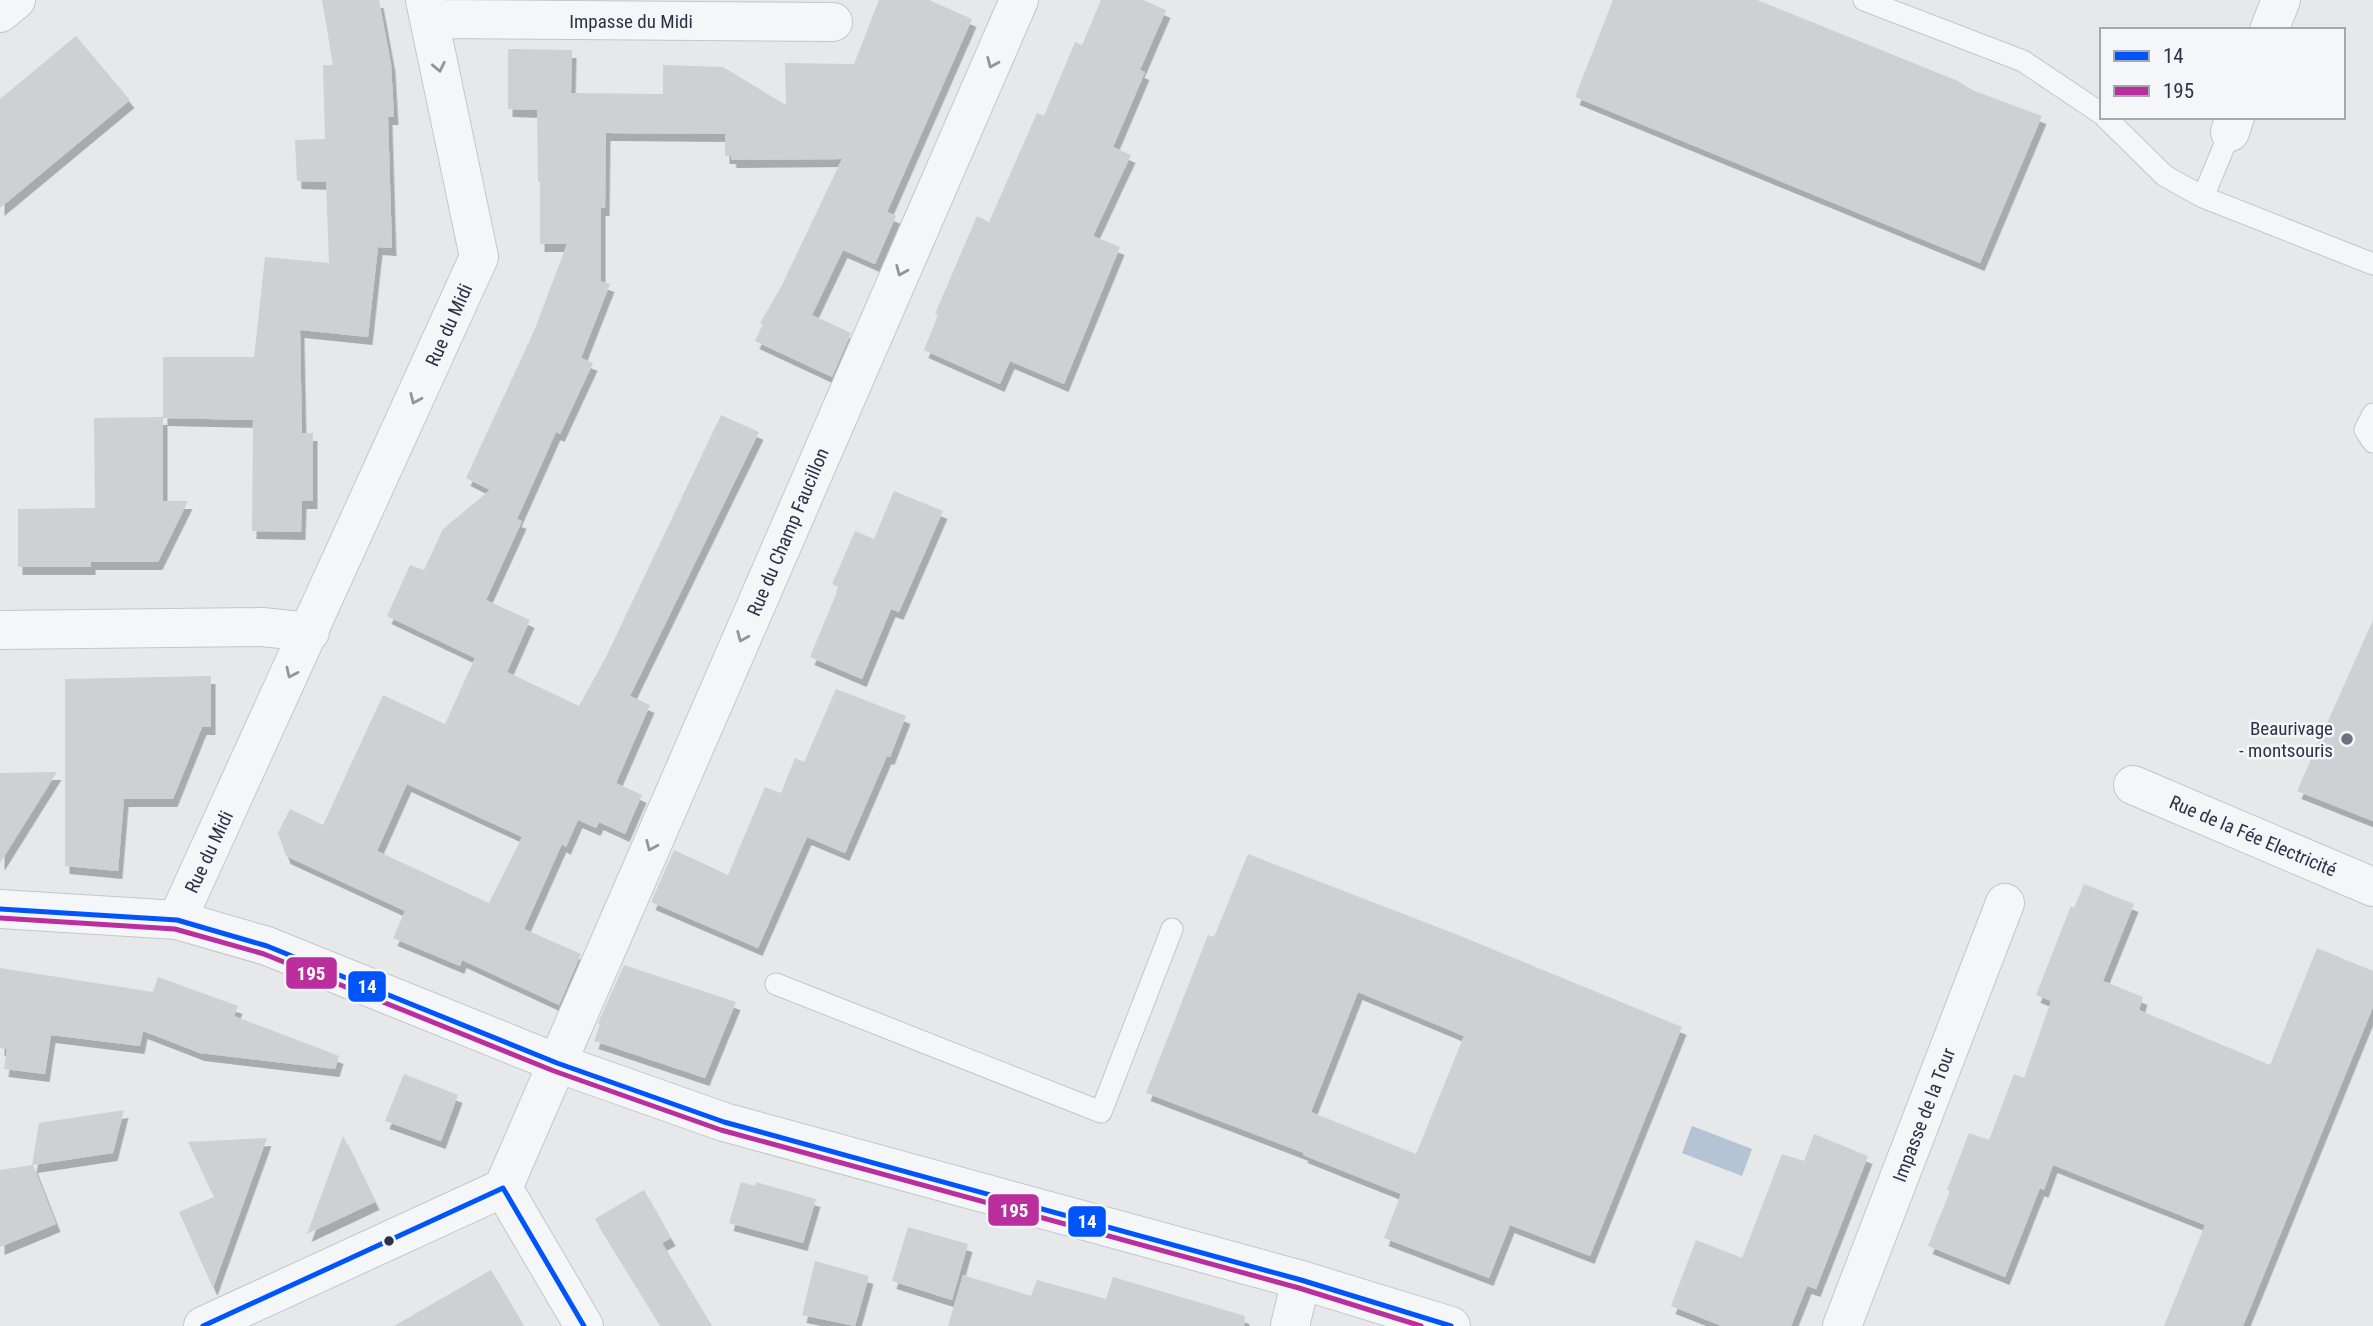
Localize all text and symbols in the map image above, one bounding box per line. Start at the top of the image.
street label: Impasse du Midi [569,10,693,33]
legend [2100,28,2345,119]
text: 14 [2163,44,2184,68]
one-way arrow [986,55,1000,68]
one-way arrow [431,61,446,73]
text: 195 [2163,79,2194,103]
one-way arrow [895,264,909,276]
street label: Rue du Midi [421,280,477,370]
one-way arrow [409,392,423,404]
street label: Rue du Champ Faucillon [742,445,834,619]
one-way arrow [736,630,750,642]
one-way arrow [285,666,299,678]
place label: Beaurivage - montsouris [2239,717,2333,762]
marker: Beaurivage - montsouris [2339,731,2355,747]
street label: Rue de la Fée Electricité [2166,790,2340,882]
street label: Rue du Midi [180,807,238,897]
one-way arrow [646,839,660,851]
line badge: 195 [285,956,338,990]
text: 195 [297,962,325,985]
line badge: 14 [347,970,387,1003]
text: 14 [357,975,377,998]
street label: Impasse de la Tour [1888,1045,1960,1185]
line badge: 195 [987,1193,1040,1227]
text: 195 [1000,1199,1028,1222]
line badge: 14 [1067,1205,1107,1238]
text: 14 [1077,1210,1097,1233]
unlabelled marker [382,1234,396,1248]

